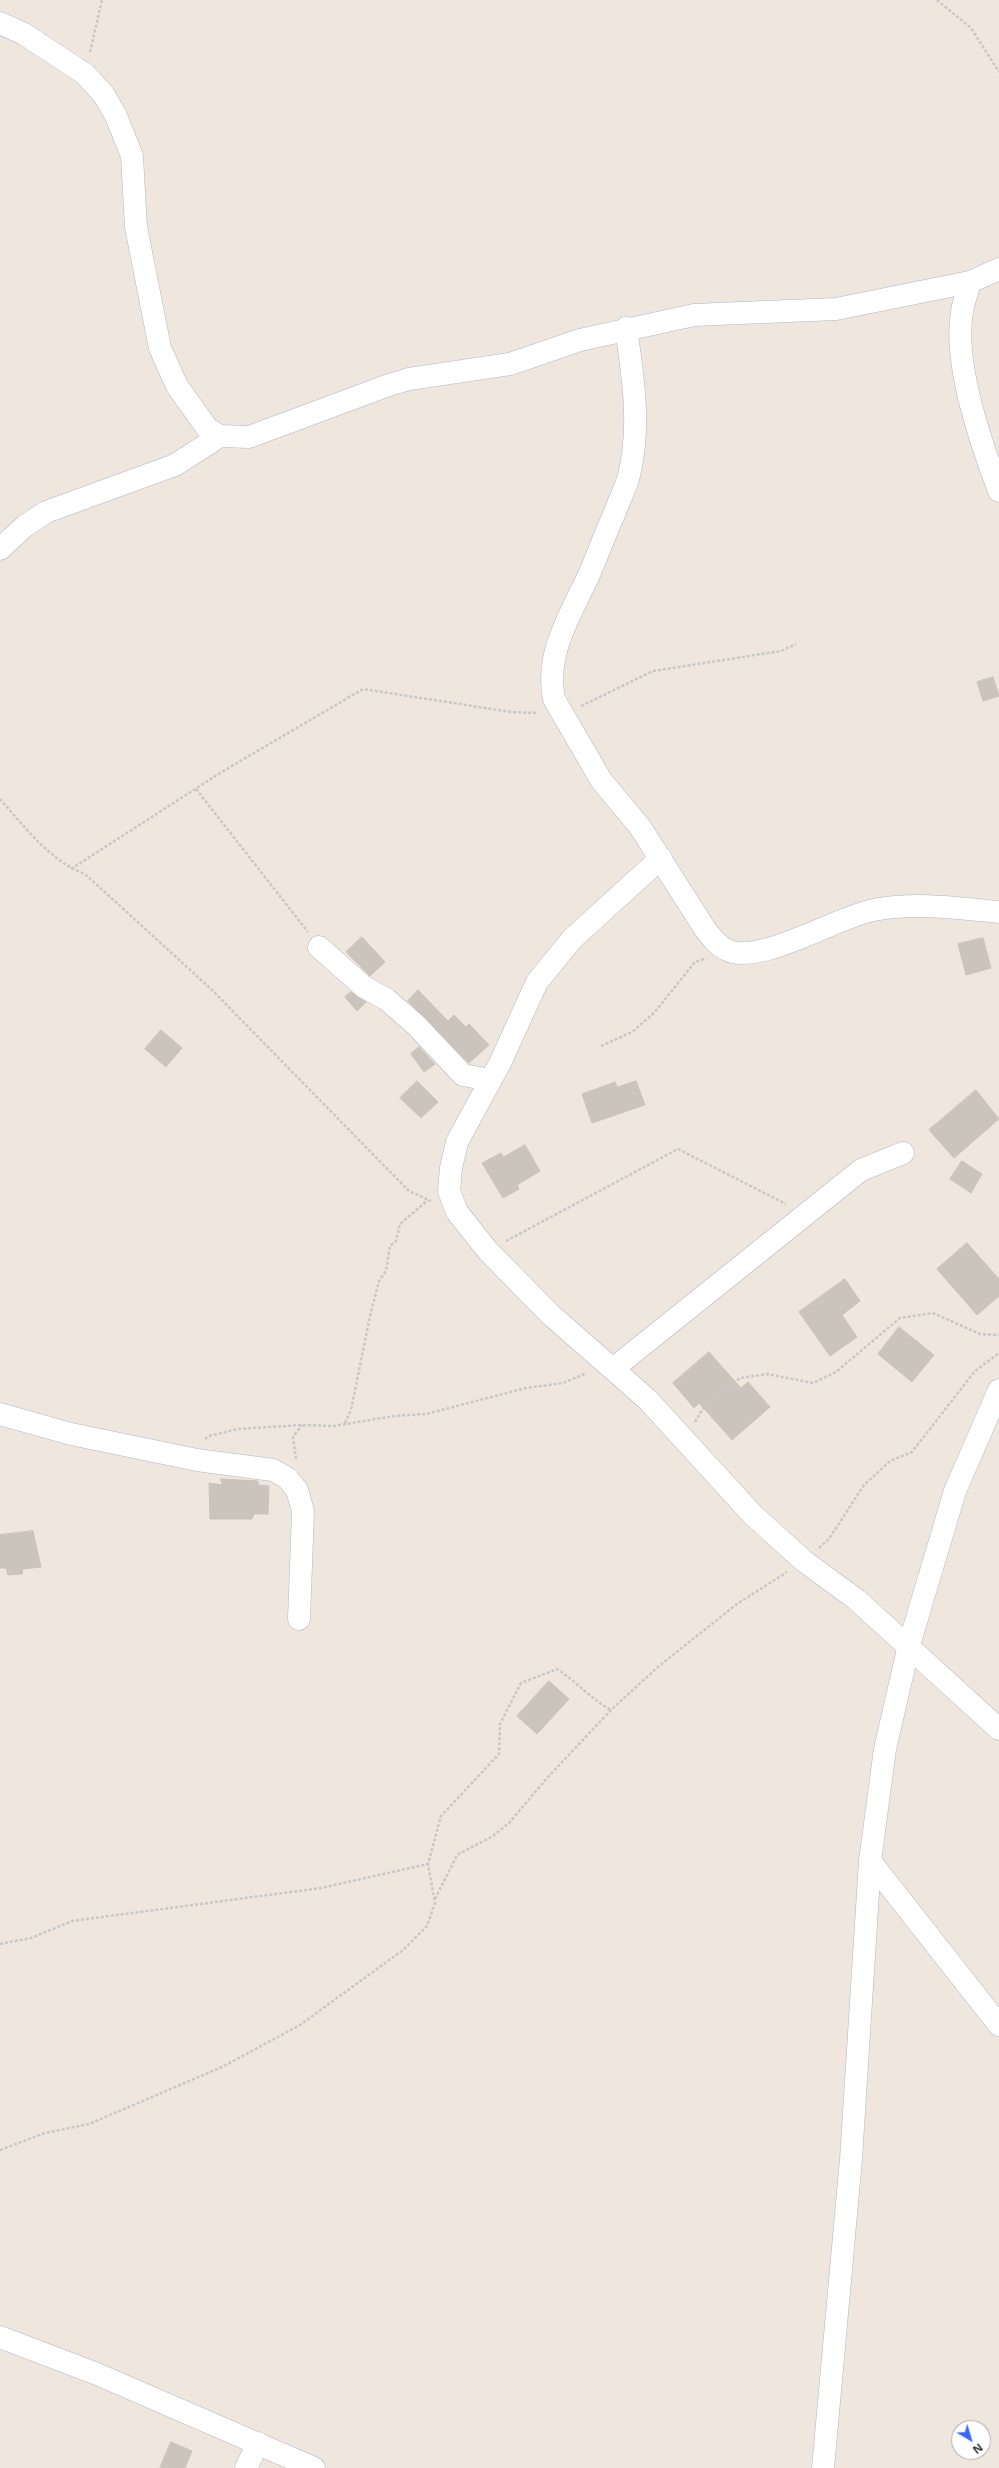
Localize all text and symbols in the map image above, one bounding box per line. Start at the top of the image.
north arrow [951,2420,991,2460]
text: N [970,2440,986,2458]

